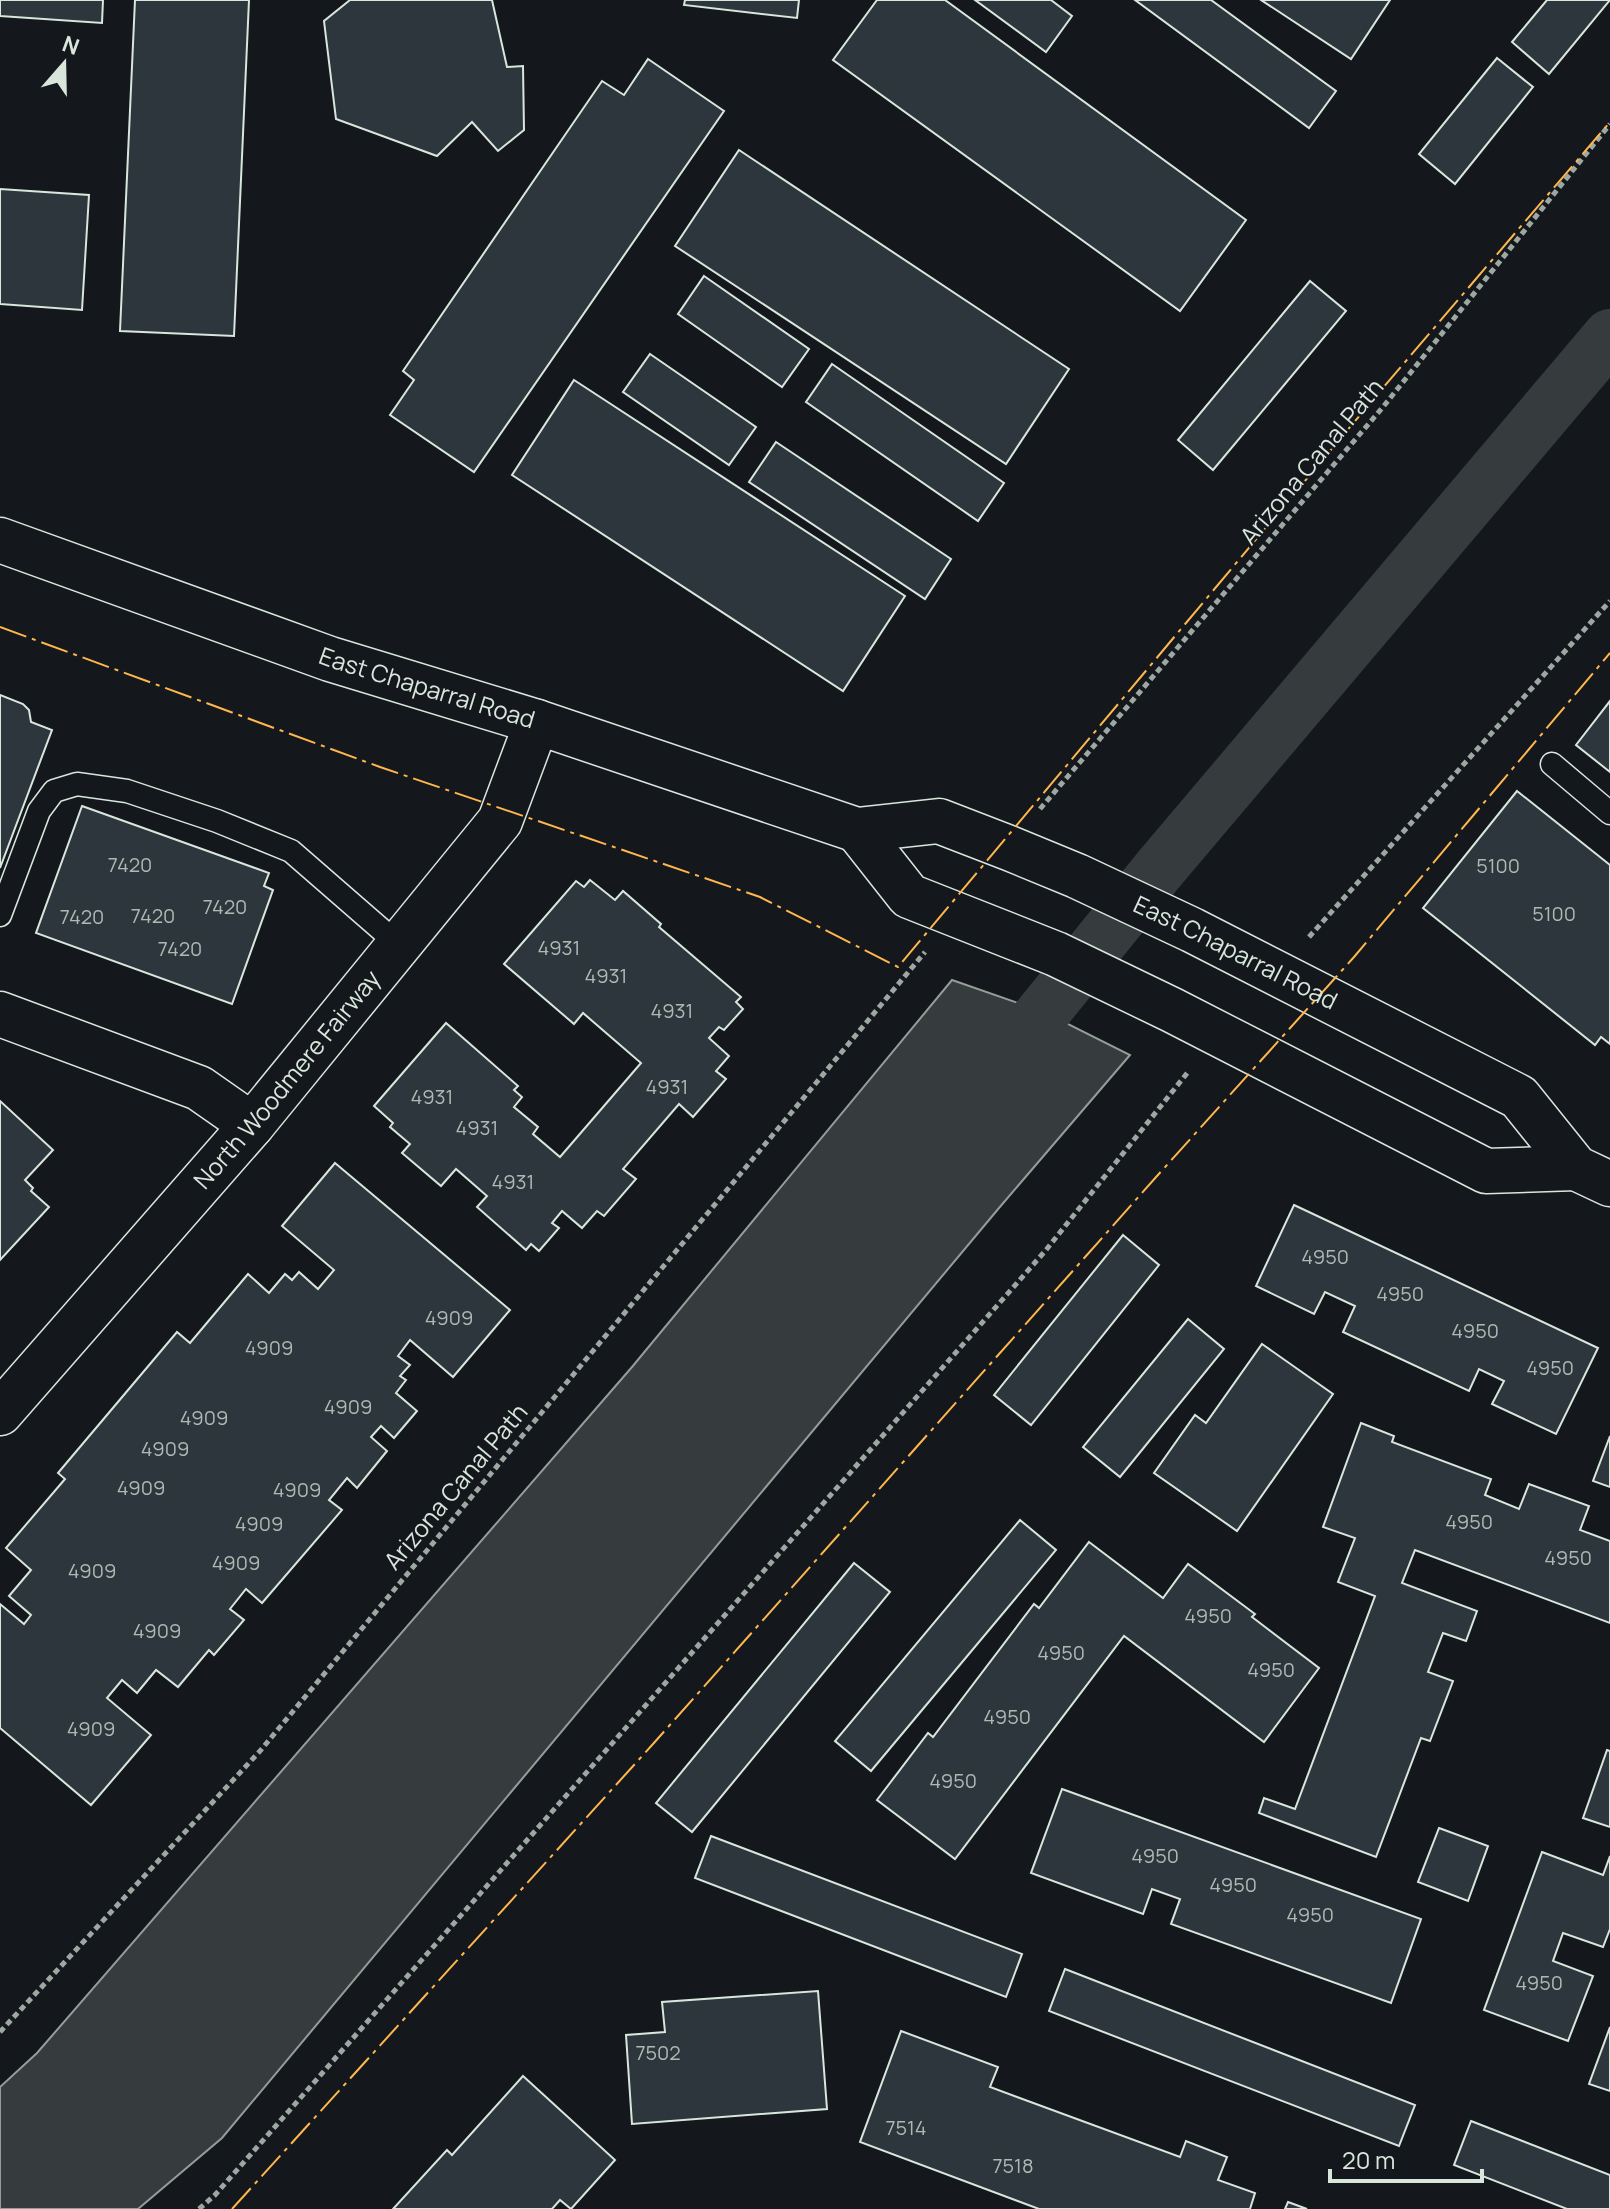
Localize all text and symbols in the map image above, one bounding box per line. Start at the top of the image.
north arrow [24,24,104,104]
text: N [58,28,83,62]
street label: Arizona Canal Path [1232,371,1390,551]
street label: East Chaparral Road [315,638,539,735]
house number: 7420 [108,851,152,878]
house number: 5100 [1476,852,1520,879]
street label: East Chaparral Road [1129,887,1344,1017]
house number: 7420 [203,893,247,920]
house number: 5100 [1532,900,1576,927]
house number: 7420 [131,902,175,929]
house number: 7420 [60,903,104,930]
house number: 4931 [538,934,580,961]
house number: 7420 [158,935,202,962]
street label: North Woodmere Fairway [186,962,387,1195]
house number: 4931 [585,962,627,989]
house number: 4931 [651,997,693,1024]
house number: 4931 [646,1073,688,1100]
house number: 4931 [411,1083,453,1110]
house number: 4931 [456,1114,498,1141]
house number: 4931 [492,1168,534,1195]
house number: 4950 [1301,1243,1349,1270]
house number: 4950 [1376,1280,1424,1307]
house number: 4909 [425,1304,473,1331]
house number: 4950 [1451,1317,1499,1344]
house number: 4909 [245,1334,293,1361]
house number: 4950 [1526,1354,1574,1381]
house number: 4909 [324,1393,372,1420]
street label: Arizona Canal Path [376,1396,534,1576]
house number: 4909 [180,1404,228,1431]
house number: 4909 [141,1435,189,1462]
house number: 4909 [117,1474,165,1501]
house number: 4909 [273,1476,321,1503]
house number: 4950 [1445,1508,1493,1535]
house number: 4909 [235,1510,283,1537]
house number: 4950 [1544,1544,1592,1571]
house number: 4909 [212,1549,260,1576]
house number: 4909 [68,1557,116,1584]
house number: 4950 [1184,1602,1232,1629]
house number: 4909 [133,1617,181,1644]
house number: 4950 [1037,1639,1085,1666]
house number: 4950 [1247,1656,1295,1683]
house number: 4950 [983,1703,1031,1730]
house number: 4909 [67,1715,115,1742]
house number: 4950 [929,1767,977,1794]
house number: 4950 [1131,1842,1179,1869]
house number: 4950 [1209,1871,1257,1898]
house number: 4950 [1286,1901,1334,1928]
house number: 4950 [1515,1969,1563,1996]
house number: 7502 [635,2039,681,2066]
house number: 7514 [885,2114,927,2141]
scale bar [1330,2133,1482,2183]
text: 20 m [1342,2143,1395,2176]
house number: 7518 [993,2152,1034,2179]

